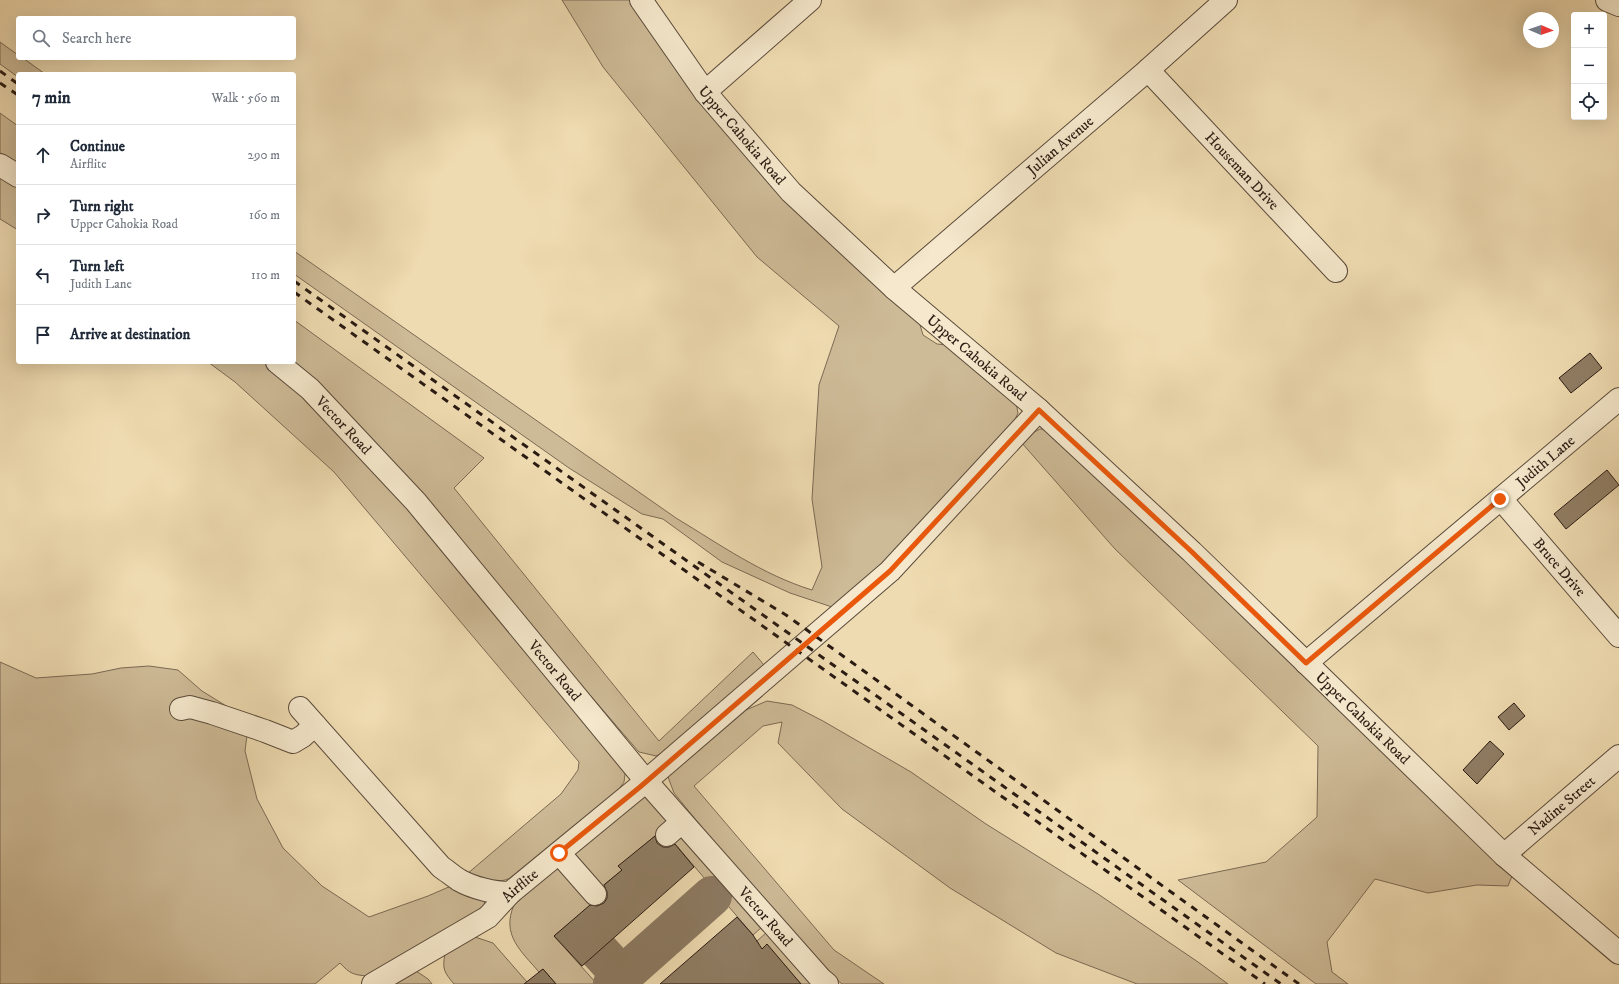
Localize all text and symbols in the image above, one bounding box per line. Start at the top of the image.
north arrow [1523,12,1559,48]
map controls [1571,12,1607,120]
button: + [1571,12,1607,48]
search box [16,16,296,60]
icon: search [30,27,52,49]
text: Search here [62,29,131,48]
button: − [1571,48,1607,84]
street label: Upper Cahokia Road [694,82,790,189]
button: locate [1571,84,1607,120]
text: 7 min [32,87,71,109]
text: Walk · 560 m [212,90,280,106]
street label: Julian Avenue [1022,112,1098,181]
street label: Houseman Drive [1201,128,1283,214]
text: Continue [70,137,125,156]
icon: ahead [32,144,54,166]
text: 290 m [248,147,280,163]
text: Airflite [70,156,107,172]
text: Turn right [70,197,133,216]
icon: right [32,204,54,226]
text: 160 m [249,207,280,223]
text: Upper Cahokia Road [70,216,178,232]
text: Turn left [70,257,124,276]
icon: left [32,264,54,286]
text: 110 m [251,267,280,283]
text: Judith Lane [70,276,132,292]
street label: Upper Cahokia Road [923,311,1031,406]
icon: arrive [32,324,54,346]
text: Arrive at destination [70,325,190,344]
street label: Vector Road [311,391,376,459]
street label: Judith Lane [1511,431,1579,493]
route end [1491,490,1509,508]
street label: Bruce Drive [1529,534,1590,601]
street label: Vector Road [523,636,586,706]
street label: Upper Cahokia Road [1311,668,1414,769]
street label: Nadine Street [1524,772,1600,840]
route start [550,844,568,862]
street label: Airflite [497,865,542,906]
street label: Vector Road [733,882,797,951]

